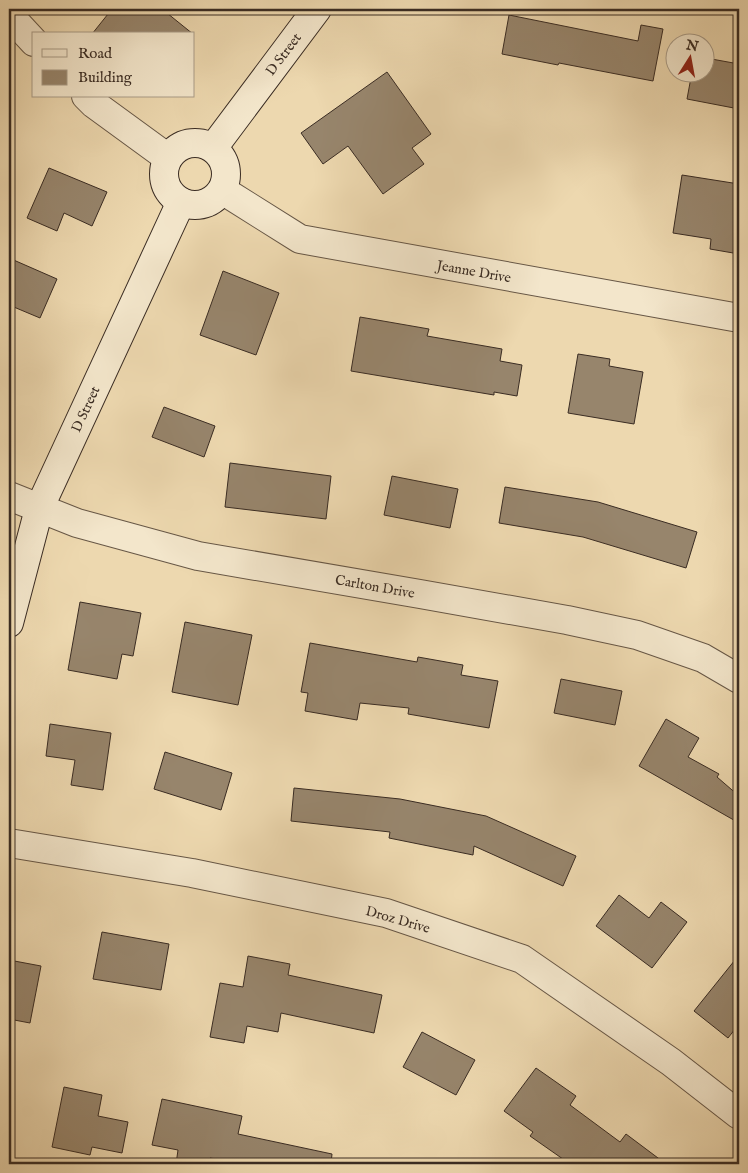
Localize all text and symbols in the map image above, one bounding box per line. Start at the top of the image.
street label: D Street [262,29,306,80]
legend [32,32,195,98]
north arrow [666,32,716,82]
text: N [684,36,700,56]
text: Road [78,44,113,63]
text: Building [78,68,133,87]
street label: Jeanne Drive [433,256,513,287]
street label: D Street [67,383,105,435]
street label: Carlton Drive [334,571,417,603]
street label: Droz Drive [363,902,433,938]

